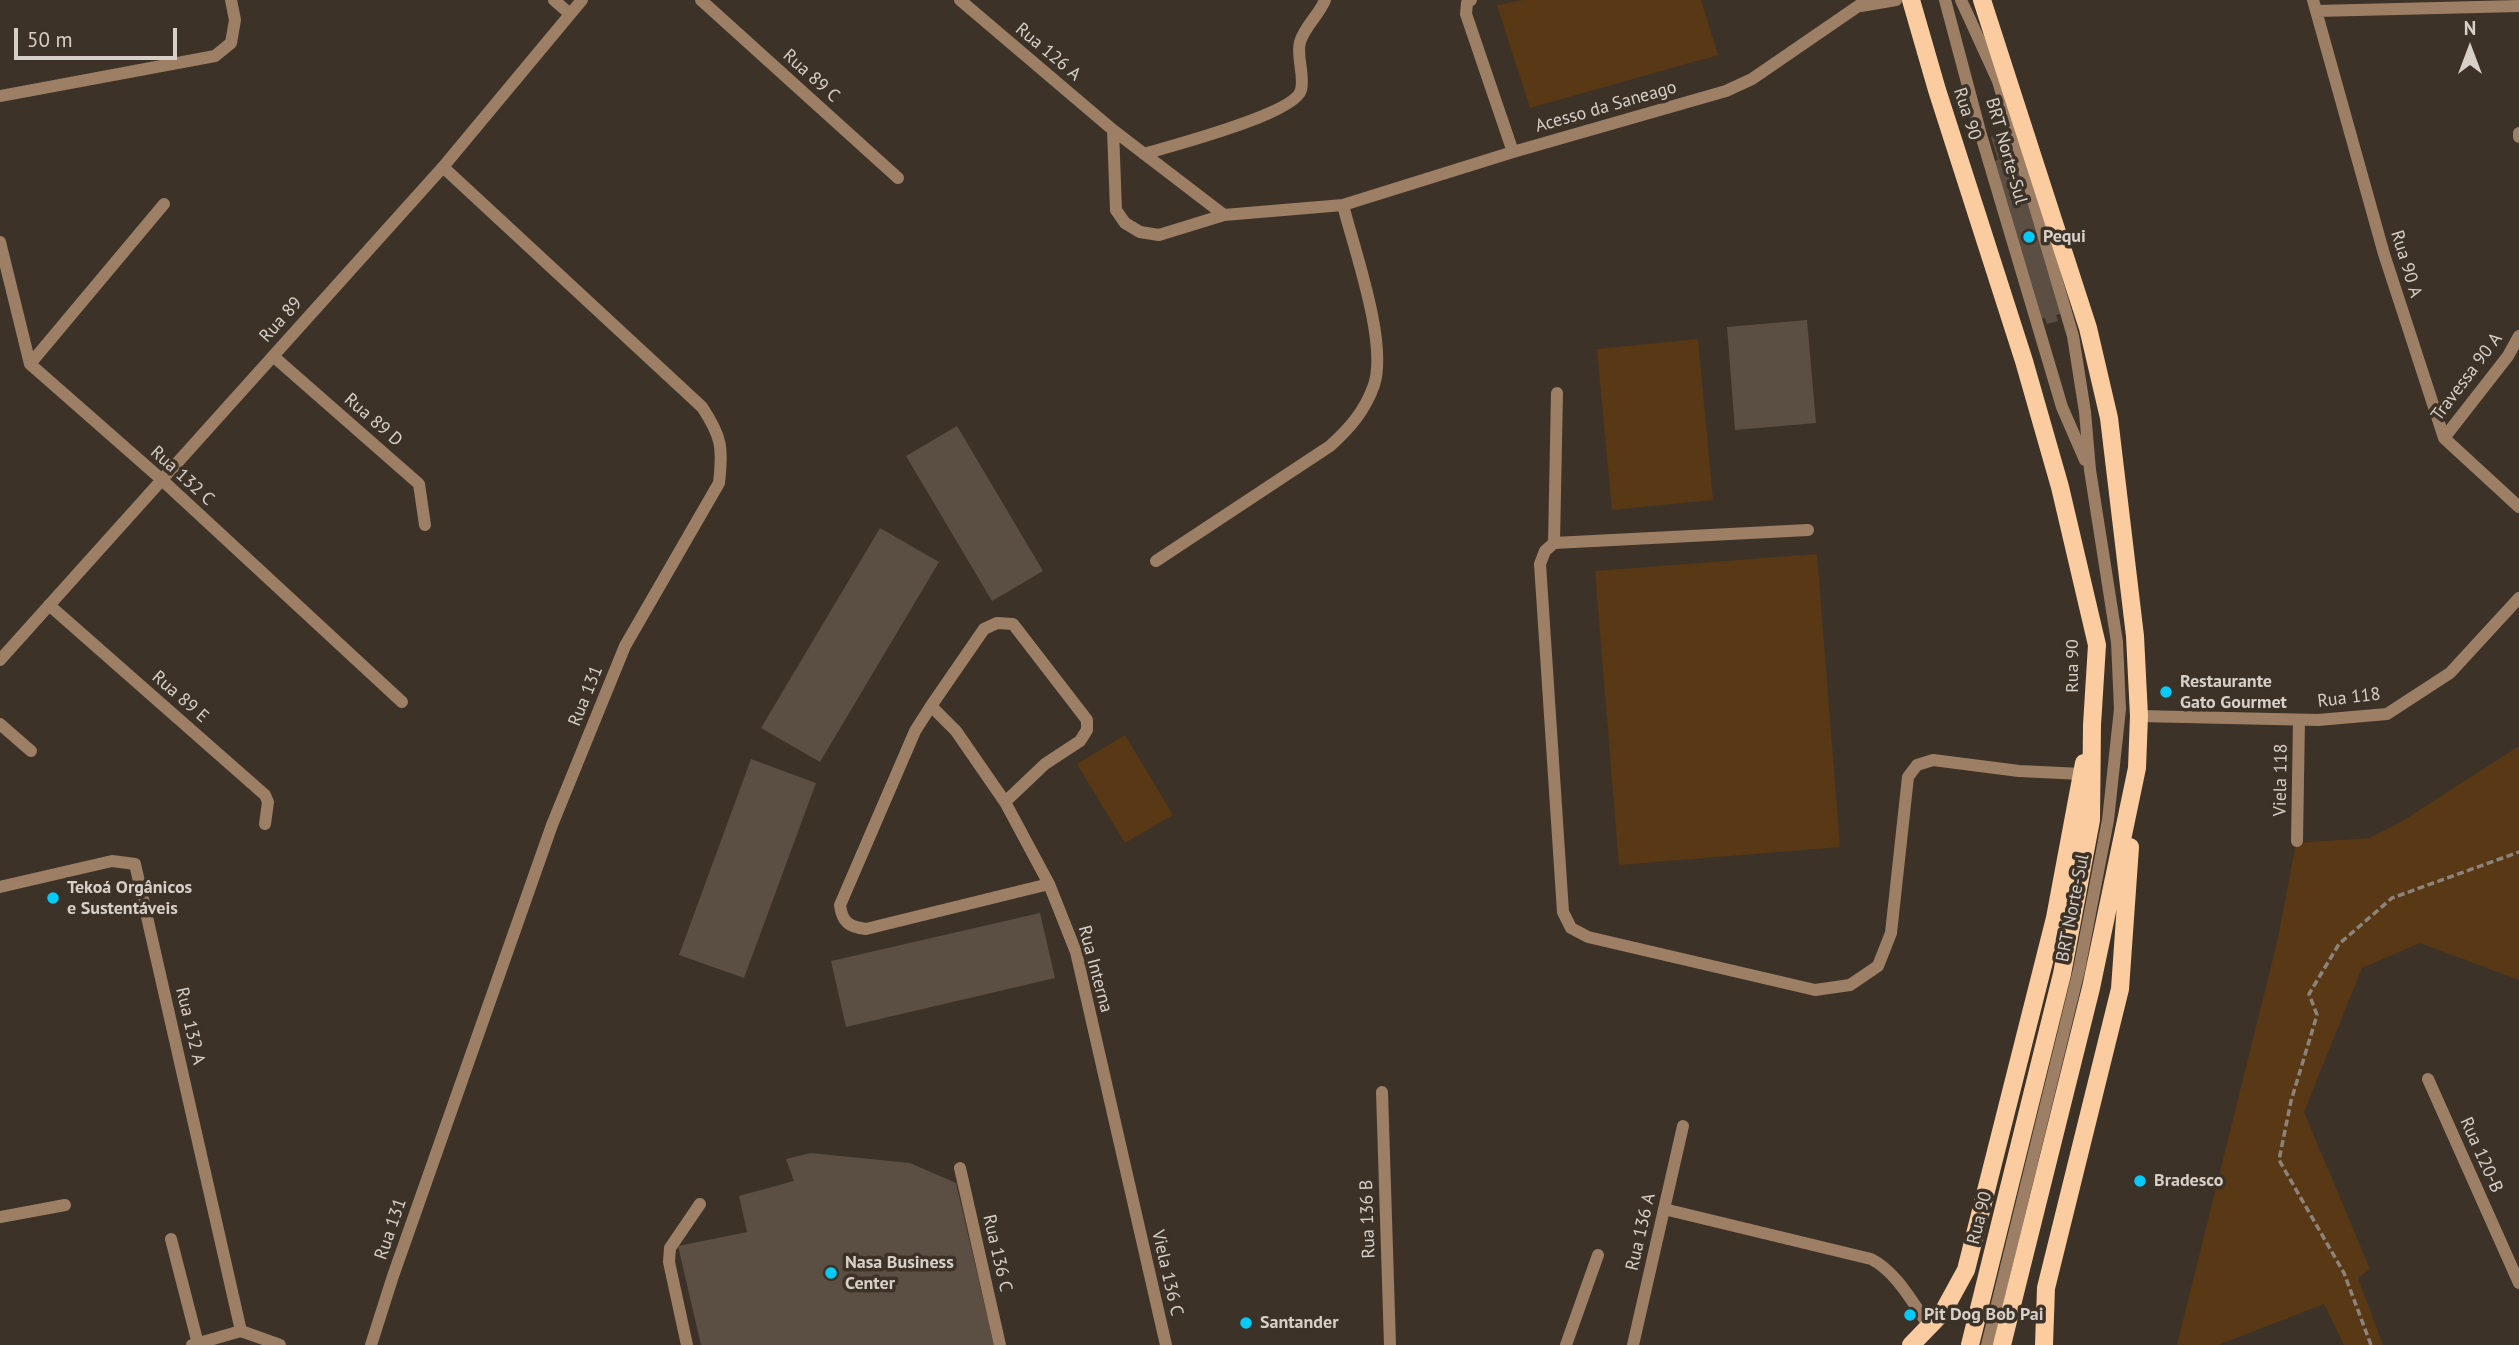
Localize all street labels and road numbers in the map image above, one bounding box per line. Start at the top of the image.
street label: Rua 126 A [1011,18,1085,86]
street label: Rua 89 C [778,45,844,107]
street label: Acesso da Saneago [1533,77,1679,137]
street label: Rua 90 [1948,85,1986,143]
street label: BRT Norte-Sul [1981,95,2031,207]
street label: Rua 90 A [2386,228,2426,300]
street label: Rua 89 [255,293,307,347]
street label: Travessa 90 A [2427,329,2507,425]
street label: Rua 89 D [339,389,407,451]
street label: Rua 132 C [146,442,218,510]
street label: Rua 90 [2062,639,2084,693]
street label: Rua 131 [564,663,608,729]
street label: Rua 89 E [147,667,213,727]
street label: Rua 118 [2316,683,2382,713]
street label: Viela 118 [2270,744,2292,816]
street label: BRT Norte-Sul [2052,852,2094,964]
street label: Rua Interna [1073,923,1117,1015]
street label: Rua 132 A [171,985,209,1067]
street label: Rua 120-B [2455,1114,2507,1196]
street label: Rua 136 B [1356,1179,1380,1259]
street label: Rua 90 [1963,1189,1997,1247]
street label: Rua 136 A [1622,1191,1660,1273]
street label: Rua 131 [370,1196,412,1262]
street label: Rua 136 C [978,1212,1016,1294]
street label: Viela 136 C [1147,1228,1187,1318]

